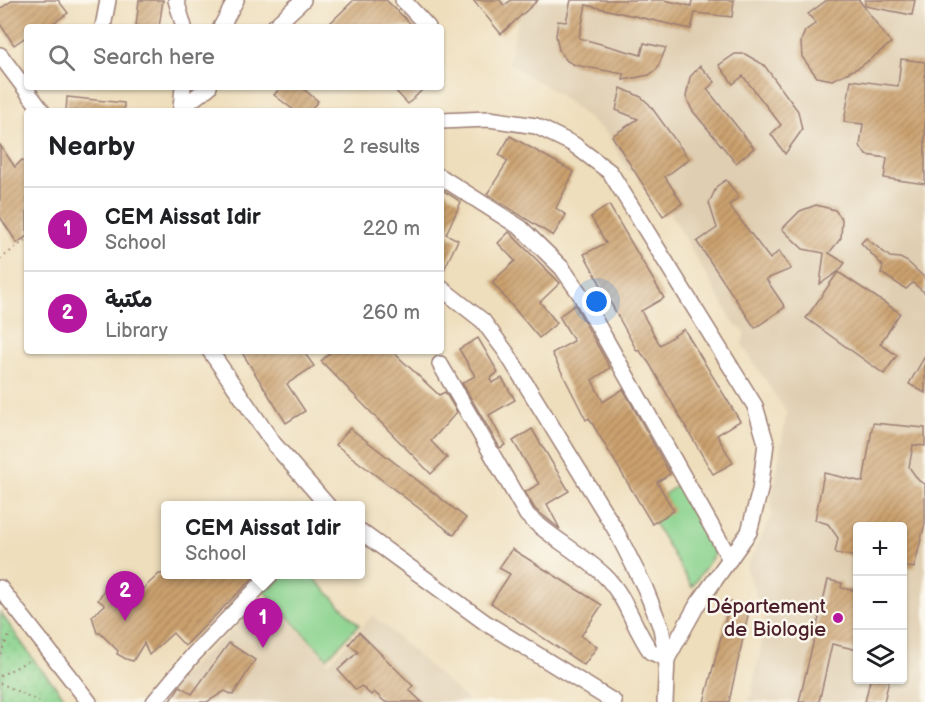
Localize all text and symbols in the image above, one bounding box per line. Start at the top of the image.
search box [24,24,444,90]
icon: search [45,41,78,74]
text: Search here [93,44,215,71]
text: Nearby [48,132,135,163]
text: 2 results [343,135,420,159]
text: CEM Aissat Idir [105,204,261,231]
text: 1 [63,217,72,241]
text: 220 m [363,217,420,241]
text: School [105,231,166,255]
text: مكتبة [105,287,152,314]
your location [582,287,611,316]
text: 2 [62,301,73,325]
text: 260 m [362,301,420,325]
text: Library [105,319,168,343]
popup [161,501,365,579]
text: CEM Aissat Idir [185,515,341,542]
map controls [853,522,907,684]
button: + [853,522,907,576]
text: School [185,542,246,566]
pin: 2 [106,572,144,621]
button: − [853,576,907,630]
place label: Département de Biologie [706,595,826,642]
pin: 1 [244,598,282,648]
marker: Département de Biologie [831,611,845,625]
button: layers [853,630,907,684]

